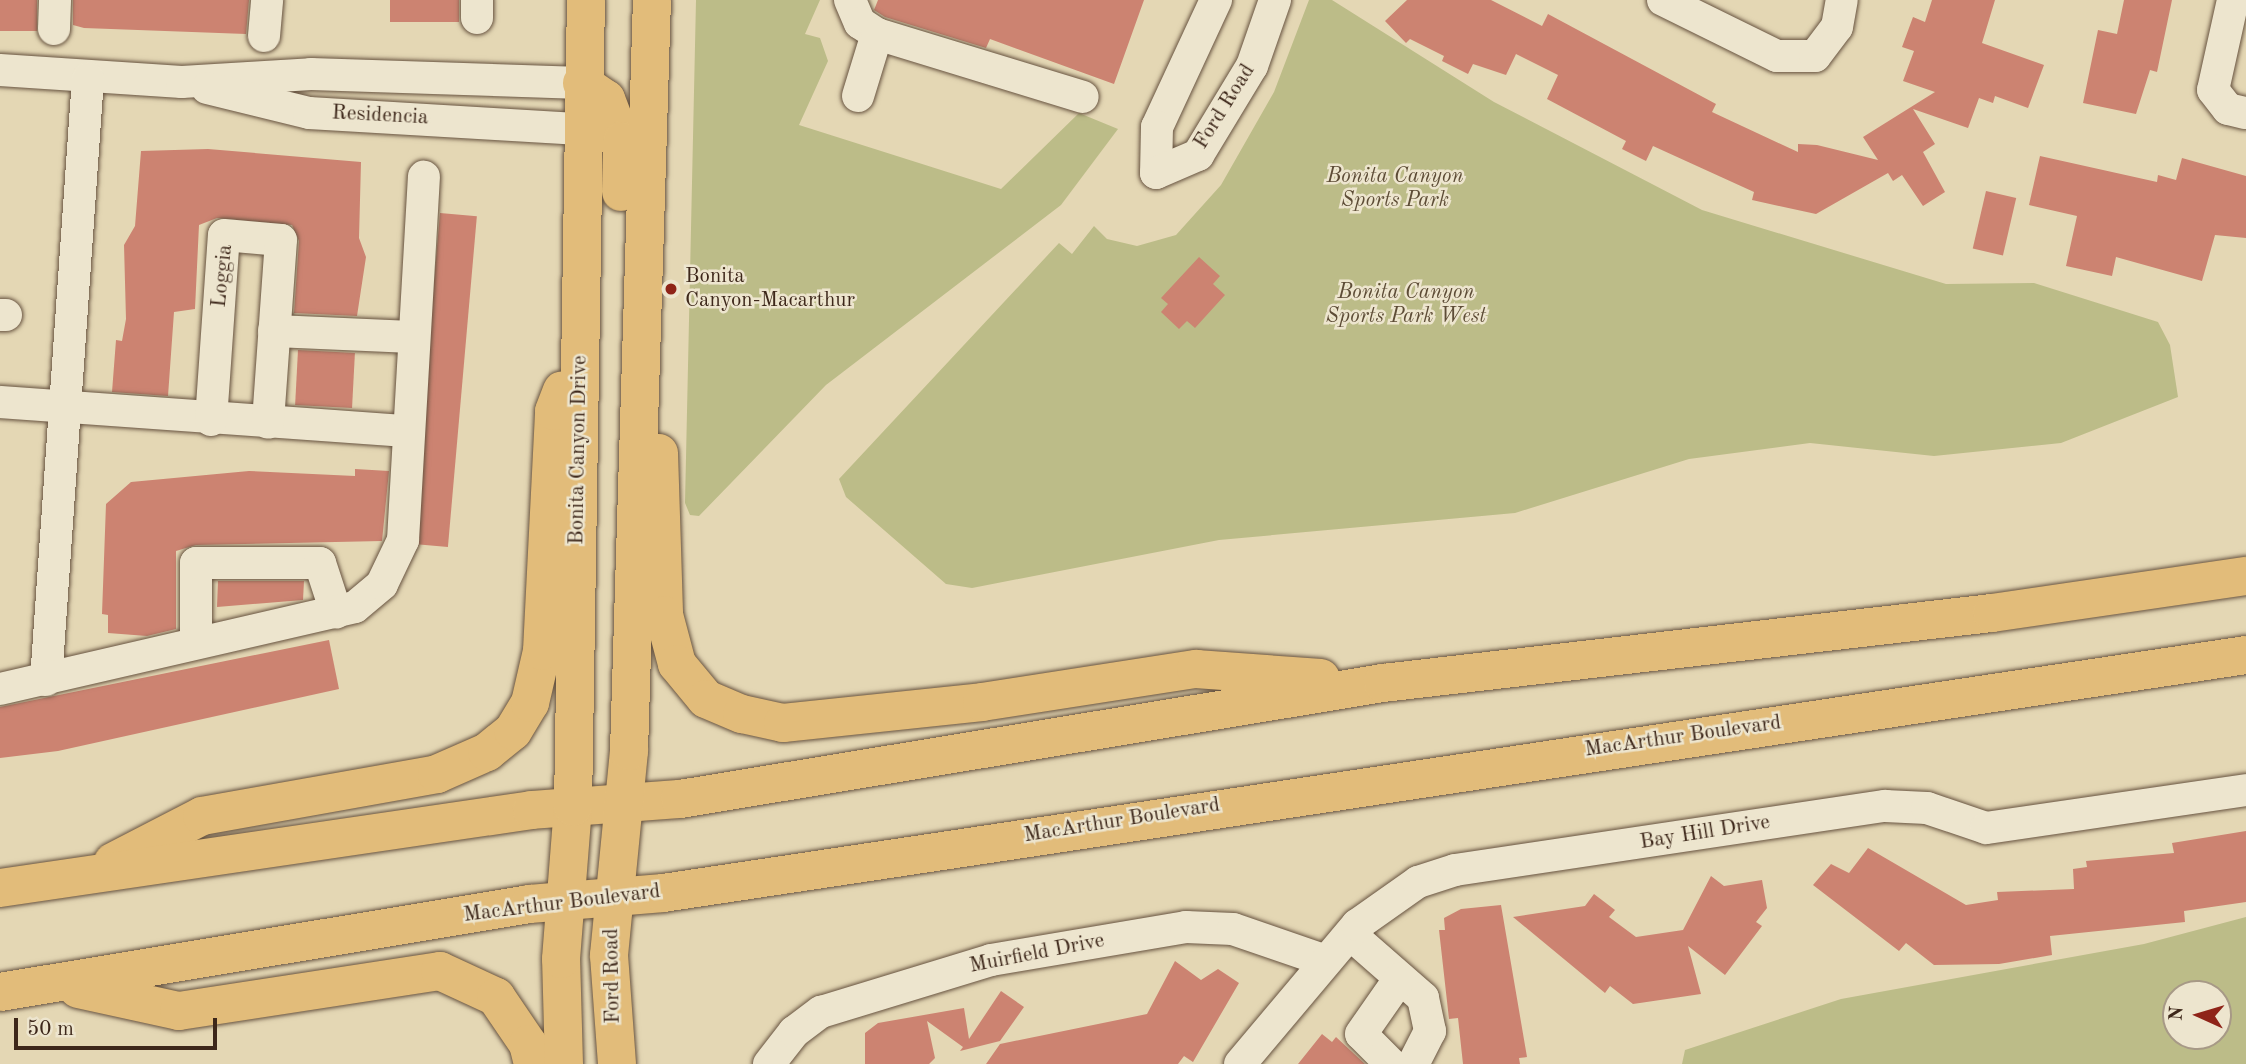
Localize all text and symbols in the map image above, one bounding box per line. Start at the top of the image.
street label: Ford Road [1189,60,1261,154]
street label: Residencia [331,101,429,131]
park label: Bonita Canyon Sports Park [1327,164,1463,214]
street label: Loggia [207,243,239,309]
place label: Bonita Canyon-Macarthur [685,264,855,314]
park label: Bonita Canyon Sports Park West [1326,280,1486,330]
marker: Bonita Canyon-Macarthur [663,281,679,297]
street label: Bonita Canyon Drive [565,355,593,545]
street label: MacArthur Boulevard [1583,711,1783,763]
street label: MacArthur Boulevard [1022,793,1222,849]
street label: Bay Hill Drive [1638,810,1772,856]
street label: MacArthur Boulevard [462,879,662,929]
street label: Ford Road [600,928,626,1024]
street label: Muirfield Drive [967,929,1107,979]
north arrow [2162,980,2232,1050]
scale bar [18,1004,220,1048]
text: N [2168,1006,2188,1022]
text: 50 m [27,1019,74,1040]

